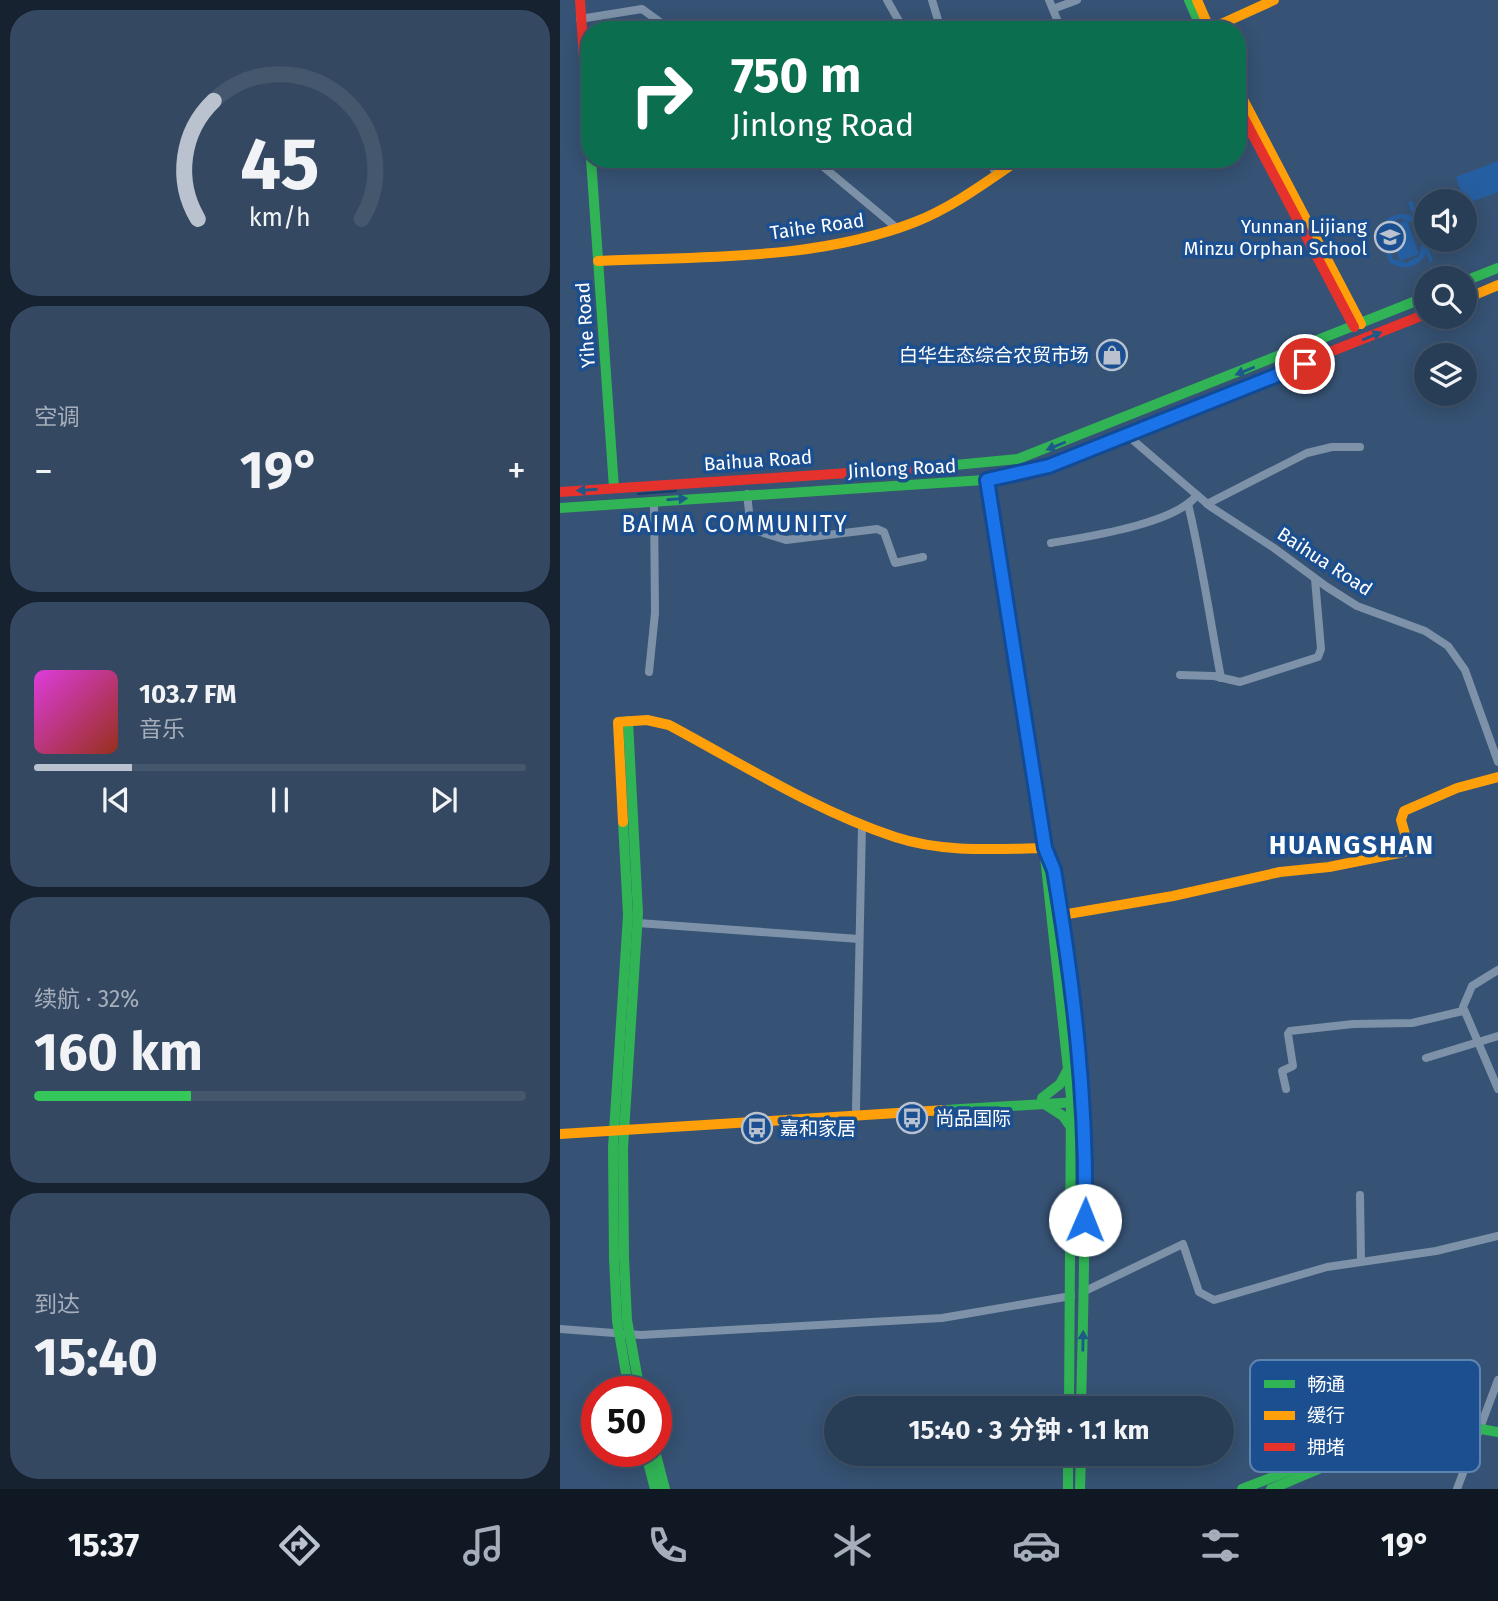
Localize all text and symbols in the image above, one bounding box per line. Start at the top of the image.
text: 750 m [731,46,861,105]
icon: right [616,49,707,140]
text: Jinlong Road [731,106,914,144]
text: 45 [240,121,320,208]
map controls [1414,189,1477,406]
button: sound [1414,189,1477,252]
text: km/h [249,203,311,233]
street label: Taihe Road [768,209,866,244]
place label: Yunnan Lijiang Minzu Orphan School [1184,215,1367,260]
school or university icon: Yunnan Lijiang Minzu Orphan School [1373,220,1407,254]
button: search [1414,266,1477,329]
street label: Yihe Road [571,281,600,369]
one-way arrow [1362,331,1383,342]
pin [1275,334,1335,394]
shop icon: 白华生态综合农贸市场 [1095,338,1129,372]
button: layers [1414,343,1477,406]
place label: 白华生态综合农贸市场 [899,344,1089,367]
icon: arrive [1286,345,1324,383]
one-way arrow [1234,365,1255,376]
text: 空调 [34,403,80,431]
text: 19° [240,439,320,502]
one-way arrow [1046,440,1066,452]
street label: Baihua Road [703,445,813,476]
text: − [34,448,53,494]
text: + [507,448,526,494]
street label: Jinlong Road [847,454,957,483]
one-way arrow [576,485,598,496]
one-way arrow [666,493,688,504]
district label: BAIMA COMMUNITY [621,510,849,538]
street label: Baihua Road [1273,522,1377,601]
text: 103.7 FM [139,679,237,710]
text: 音乐 [139,715,185,743]
icon: previous [97,781,135,819]
icon: pause [261,781,299,819]
icon: next [425,781,463,819]
district label: HUANGSHAN [1269,830,1435,861]
text: 续航 · 32% [34,985,139,1013]
text: 160 km [34,1021,203,1084]
bus stop icon: 尚品国际 [895,1101,929,1135]
place label: 尚品国际 [935,1107,1011,1130]
bus stop icon: 嘉和家居 [740,1111,774,1145]
place label: 嘉和家居 [780,1117,856,1140]
position arrow [1048,1183,1122,1257]
text: 到达 [34,1290,80,1318]
text: 15:40 [34,1326,158,1389]
one-way arrow [1077,1329,1088,1351]
legend [1250,1360,1480,1472]
text: 畅通 [1307,1373,1345,1396]
speed limit sign: 50 [581,1376,672,1467]
text: 缓行 [1307,1404,1345,1427]
text: 15:40 · 3 分钟 · 1.1 km [908,1415,1150,1446]
text: 拥堵 [1307,1436,1345,1459]
icon: directions [275,1521,324,1570]
icon: music [459,1521,508,1570]
icon: phone [643,1521,692,1570]
icon: climate [828,1521,877,1570]
icon: car [1012,1521,1061,1570]
icon: filters [1196,1521,1245,1570]
text: 15:37 [68,1526,139,1564]
text: 19° [1381,1526,1430,1564]

